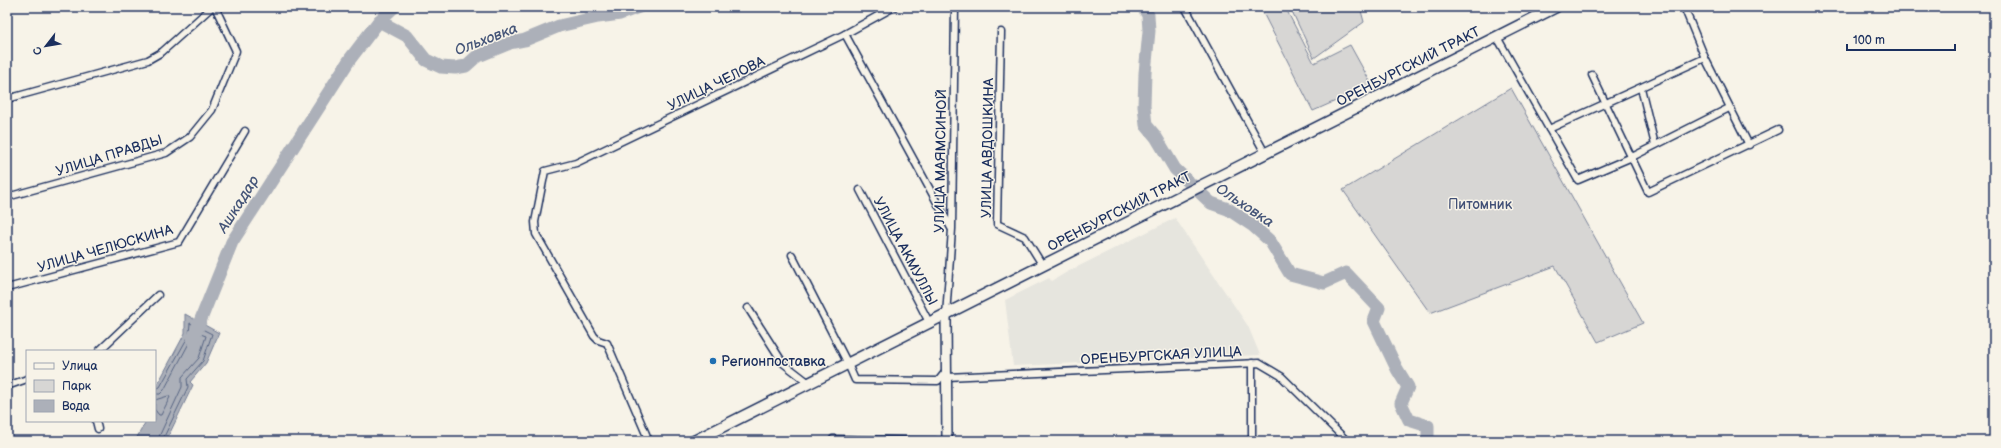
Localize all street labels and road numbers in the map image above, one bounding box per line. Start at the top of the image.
street label: ОРЕНБУРГСКИЙ ТРАКТ [1334,22,1484,110]
street label: УЛИЦА ЧЕЛОВА [665,52,768,114]
street label: УЛИЦА АВДОШКИНА [978,77,997,218]
street label: УЛИЦА МАЯМСИНОЙ [931,89,950,233]
street label: УЛИЦА ПРАВДЫ [54,131,165,180]
street label: ОРЕНБУРГСКИЙ ТРАКТ [1045,167,1195,255]
street label: УЛИЦА АКМУЛЛЫ [870,194,941,308]
street label: УЛИЦА ЧЕЛЮСКИНА [35,221,175,276]
street label: ОРЕНБУРГСКАЯ УЛИЦА [1080,343,1243,368]

